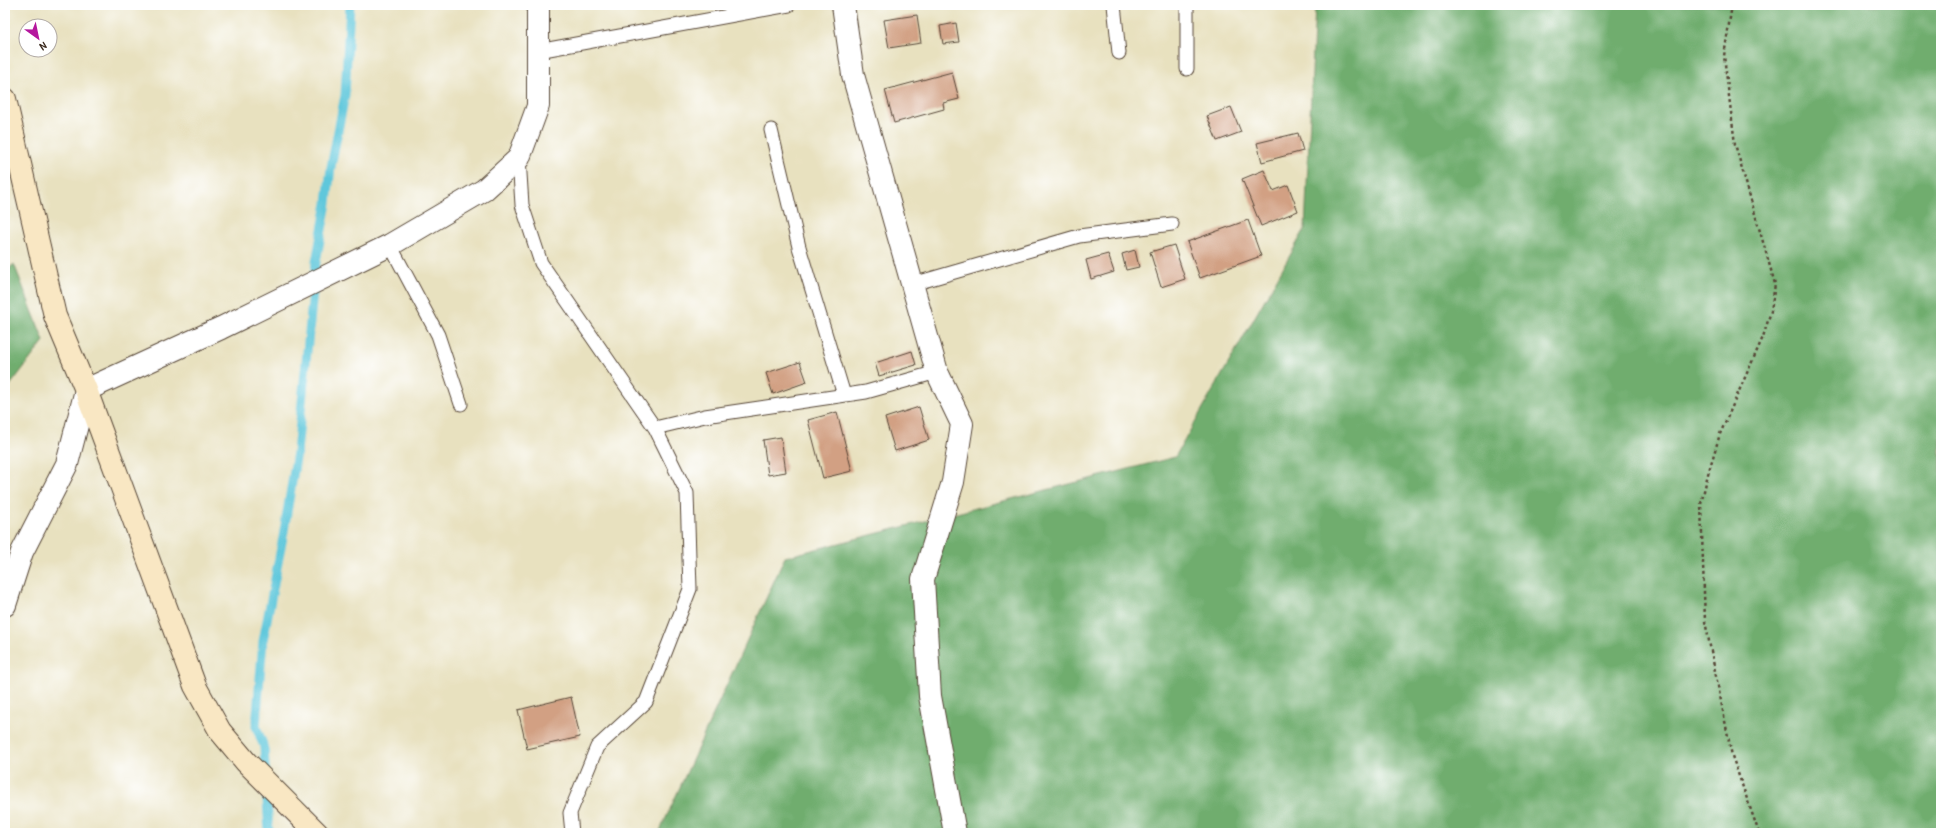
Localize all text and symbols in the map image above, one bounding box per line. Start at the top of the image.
north arrow [18,18,58,58]
text: N [37,39,50,54]

